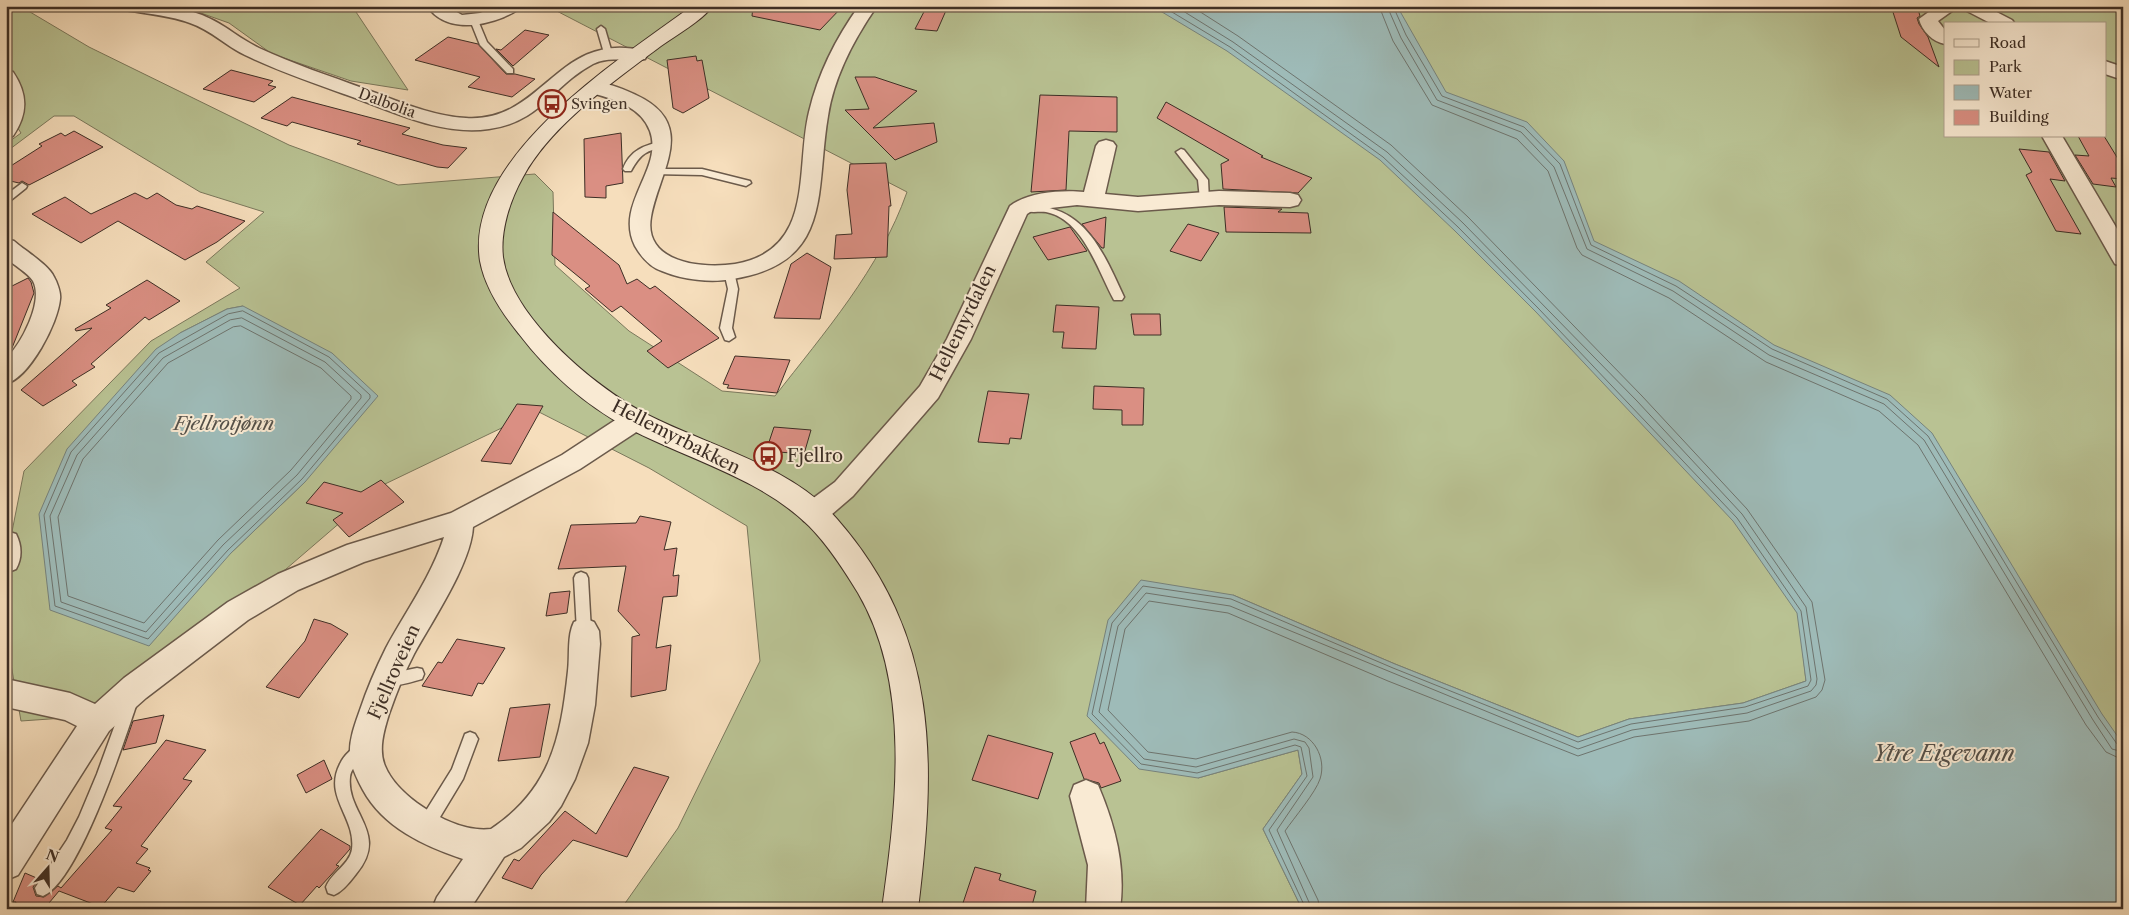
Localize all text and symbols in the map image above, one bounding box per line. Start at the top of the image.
legend [1944,22,2106,138]
text: Road [1989,33,2026,52]
text: Park [1989,57,2023,76]
street label: Dalbolia [356,83,419,122]
text: Water [1988,83,2033,102]
bus stop icon: Svingen [537,89,567,119]
place label: Svingen [571,94,628,113]
text: Building [1989,107,2049,126]
street label: Hellemyrdalen [925,261,1001,385]
street label: Hellemyrbakken [608,395,744,479]
water label: Fjellrotjønn [172,412,274,435]
bus stop icon: Fjellro [753,441,783,471]
place label: Fjellro [787,445,843,467]
street label: Fjellroveien [363,621,425,723]
water label: Ytre Eigevann [1873,740,2015,767]
north arrow [22,842,72,892]
text: N [44,845,61,866]

